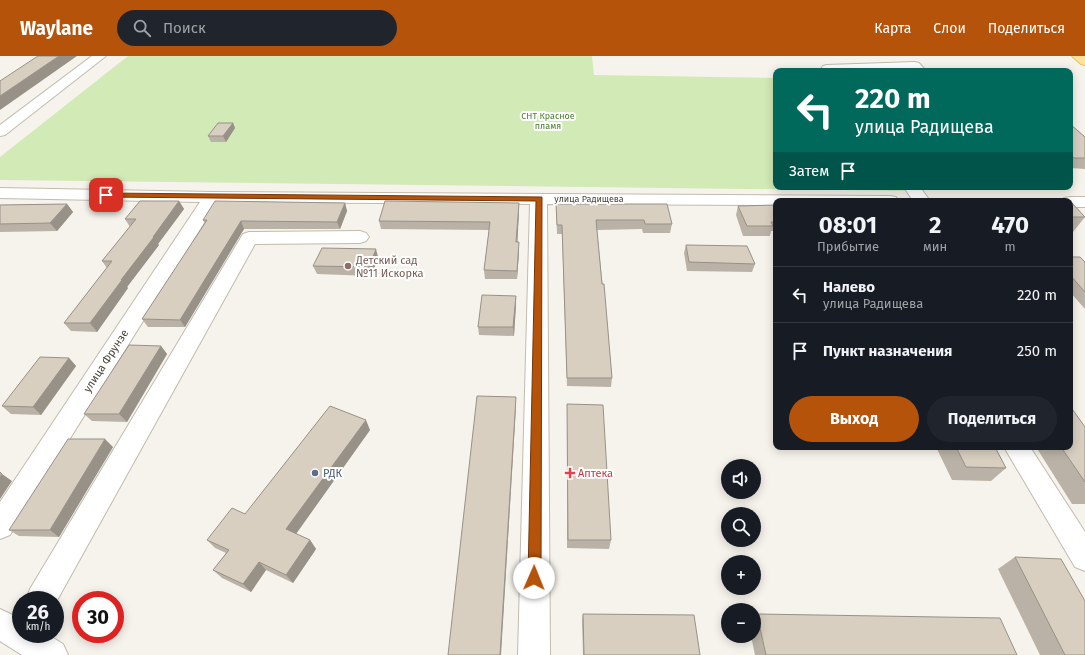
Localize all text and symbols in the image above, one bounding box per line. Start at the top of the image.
search box [117,10,397,46]
text: Waylane [20,17,93,40]
icon: search [131,17,153,39]
text: Поиск [163,19,206,37]
text: Карта [874,20,911,37]
text: Слои [933,20,966,37]
text: Поделиться [988,20,1065,37]
text: 220 m [855,82,931,115]
icon: left [789,84,841,136]
park label: СНТ Красное пламя [521,111,575,131]
text: улица Радищева [855,116,994,138]
icon: arrive [837,160,859,182]
text: Затем [789,162,829,180]
pin [89,178,123,212]
icon: arrive [95,184,117,206]
street label: улица Радищева [554,194,624,204]
text: 08:01 [819,211,877,239]
text: 2 [929,211,941,239]
text: 470 [991,211,1029,239]
text: Прибытие [817,239,879,254]
text: мин [923,239,947,254]
text: m [1005,239,1016,254]
place label: Детский сад №11 Искорка [355,254,424,280]
marker: Детский сад №11 Искорка [343,261,353,271]
text: Налево [823,278,875,296]
icon: left [789,284,811,306]
text: 220 m [1017,286,1057,304]
text: улица Радищева [823,296,923,311]
street label: улица Фрунзе [81,327,131,395]
icon: arrive [789,340,811,362]
text: Пункт назначения [823,342,952,360]
text: 250 m [1017,342,1057,360]
button: Выход [789,396,919,442]
button: Поделиться [927,396,1057,442]
map controls [721,459,761,643]
button: sound [721,459,761,499]
place label: РДК [323,467,343,480]
place label: Аптека [578,467,613,480]
marker: РДК [310,468,320,478]
marker: Аптека [565,468,575,478]
button: search [721,507,761,547]
button: + [721,555,761,595]
position arrow [513,557,555,599]
speed limit sign: 30 [72,591,124,643]
text: 26 [27,600,49,624]
button: − [721,603,761,643]
text: km/h [26,621,50,633]

